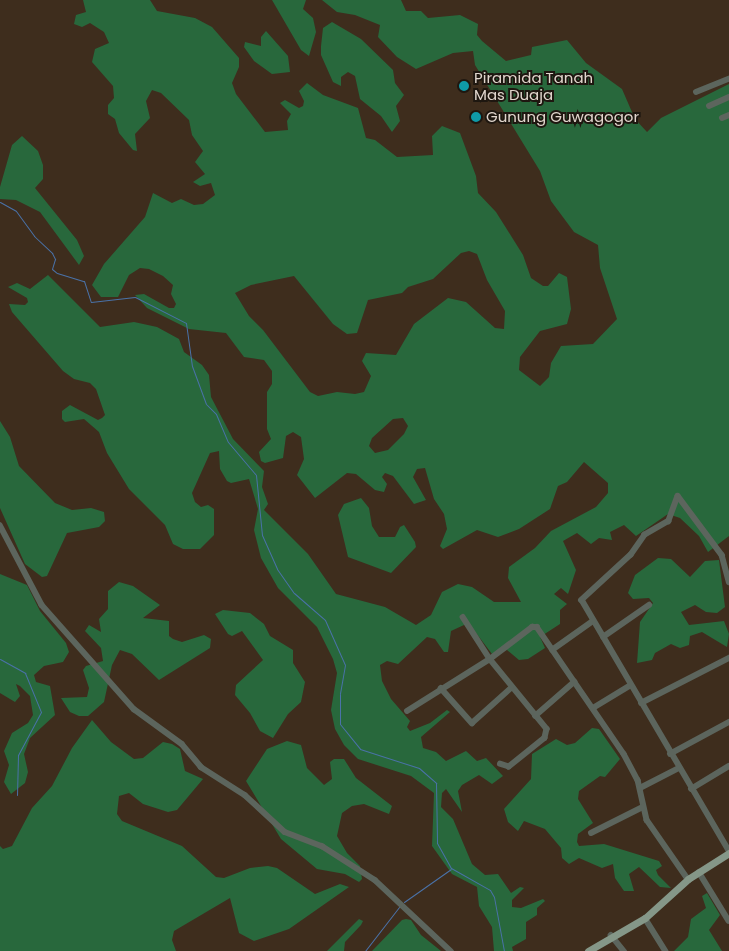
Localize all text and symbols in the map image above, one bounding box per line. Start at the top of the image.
place label: Piramida Tanah Mas Duaja [474,68,593,103]
marker: Piramida Tanah Mas Duaja [458,80,470,92]
place label: Gunung Guwagogor [486,108,639,126]
marker: Gunung Guwagogor [470,111,482,123]

